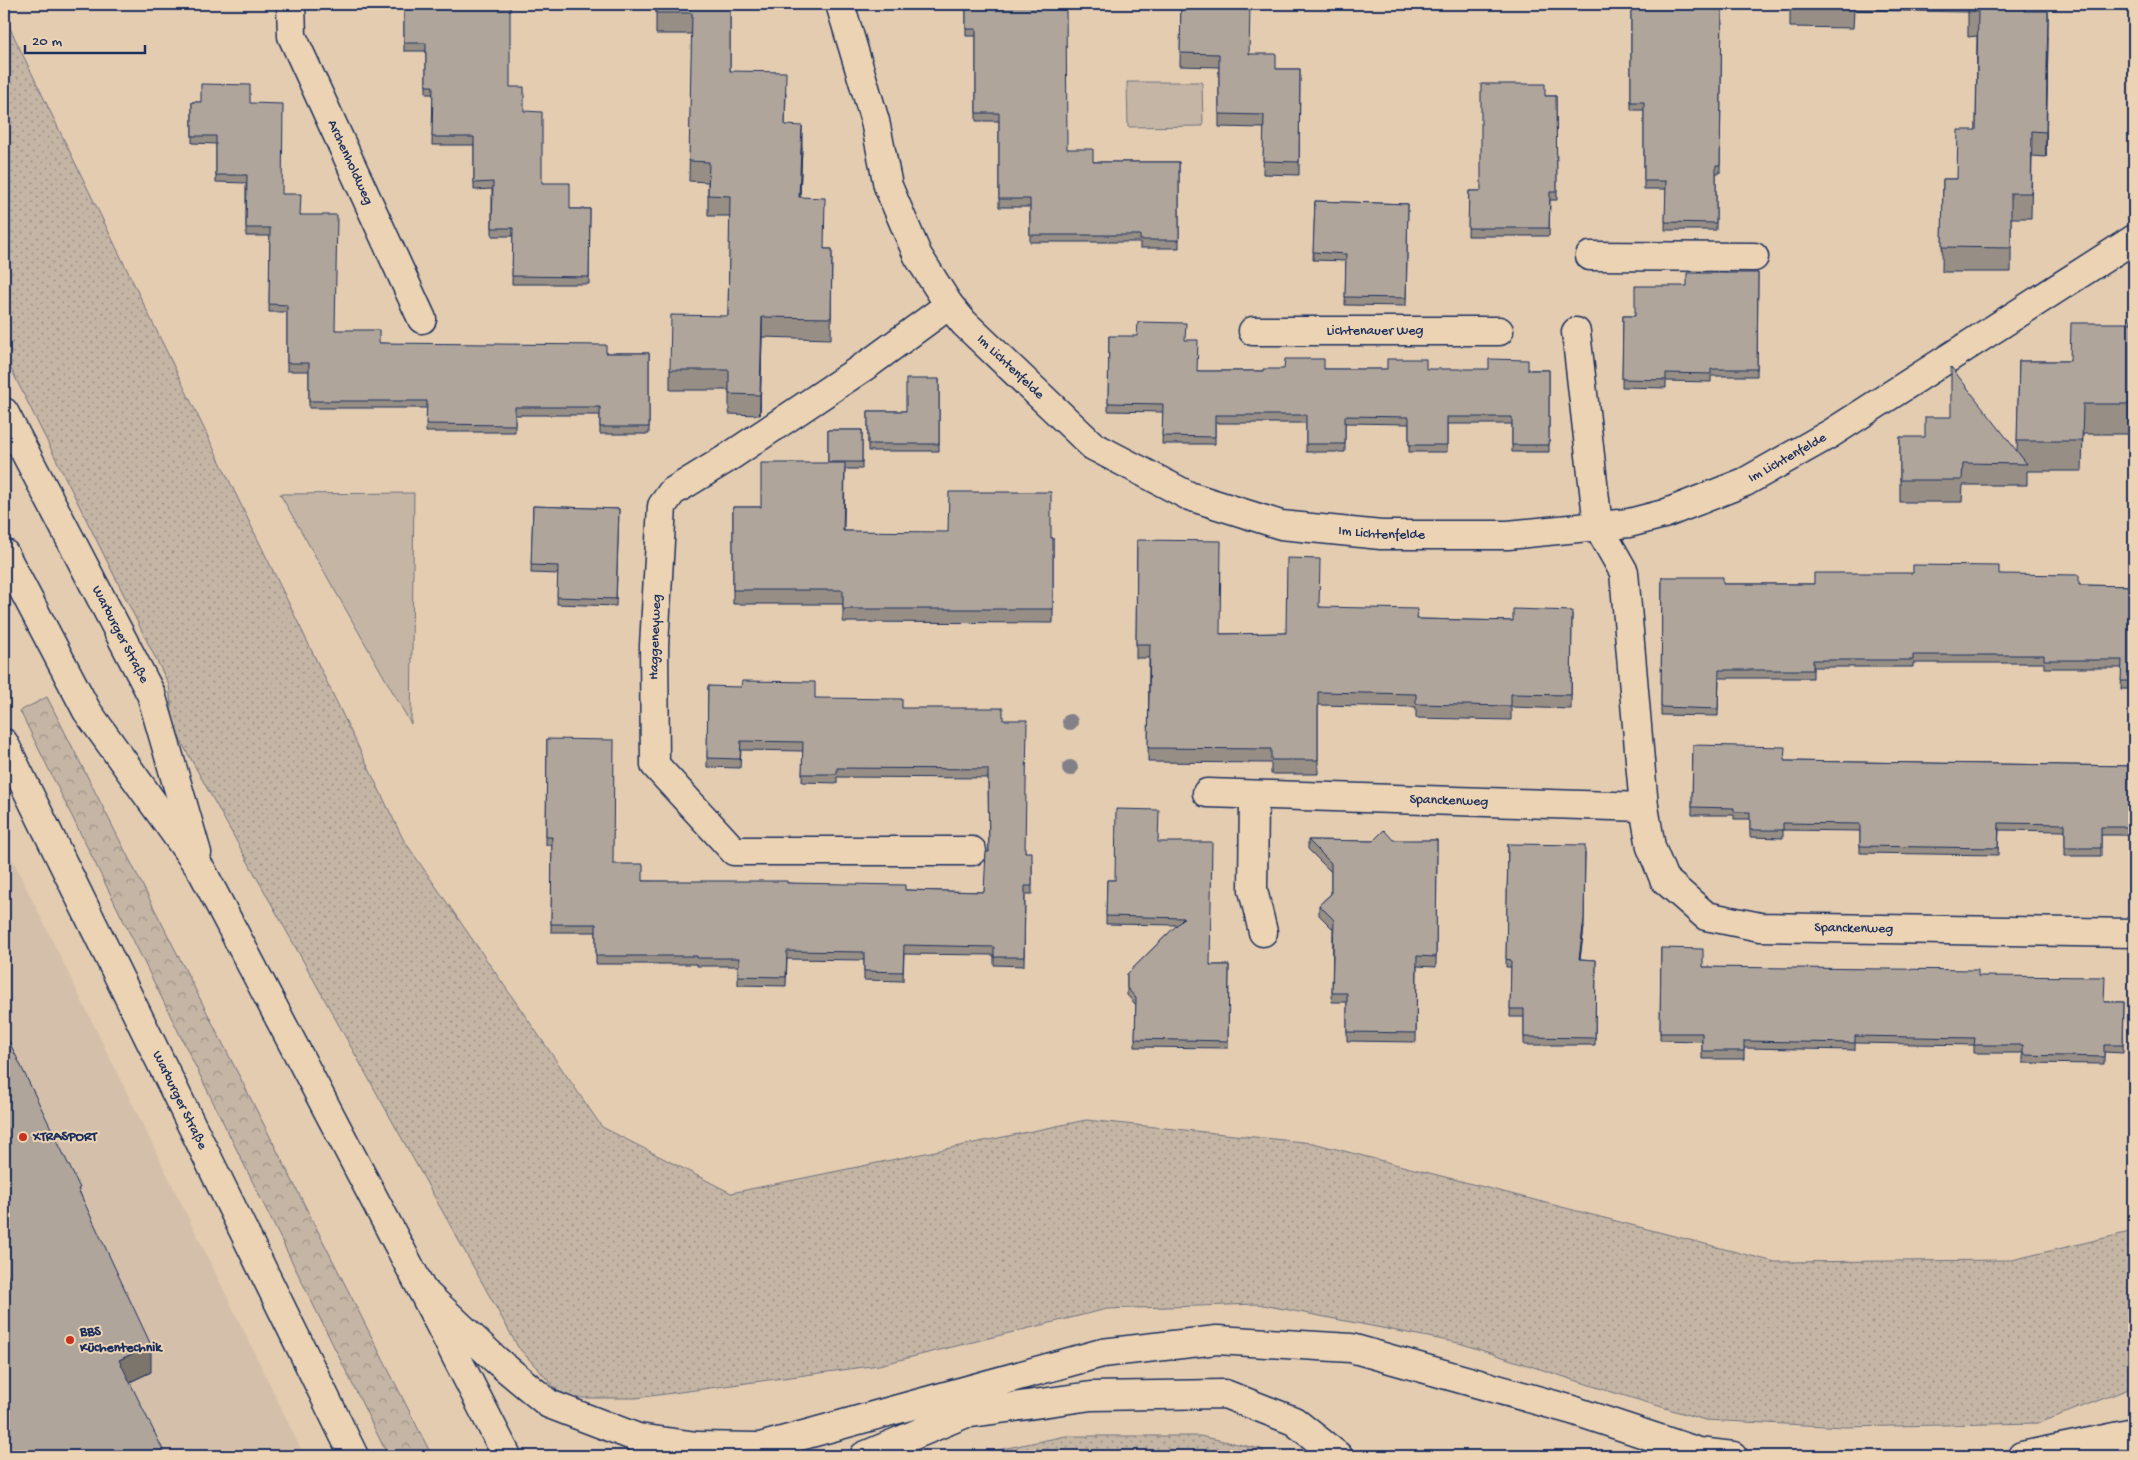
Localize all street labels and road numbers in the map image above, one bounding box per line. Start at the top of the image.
street label: Archenholdweg [323,117,377,207]
street label: Lichtenauer Weg [1326,323,1424,340]
street label: Im Lichtenfelde [973,331,1048,404]
street label: Im Lichtenfelde [1745,429,1830,487]
street label: Im Lichtenfelde [1338,522,1426,544]
street label: Warburger Straße [88,583,153,687]
street label: Haggeneyweg [646,594,666,680]
street label: Spanckenweg [1409,791,1489,811]
street label: Spanckenweg [1814,919,1893,938]
street label: Warburger Straße [148,1048,211,1153]

